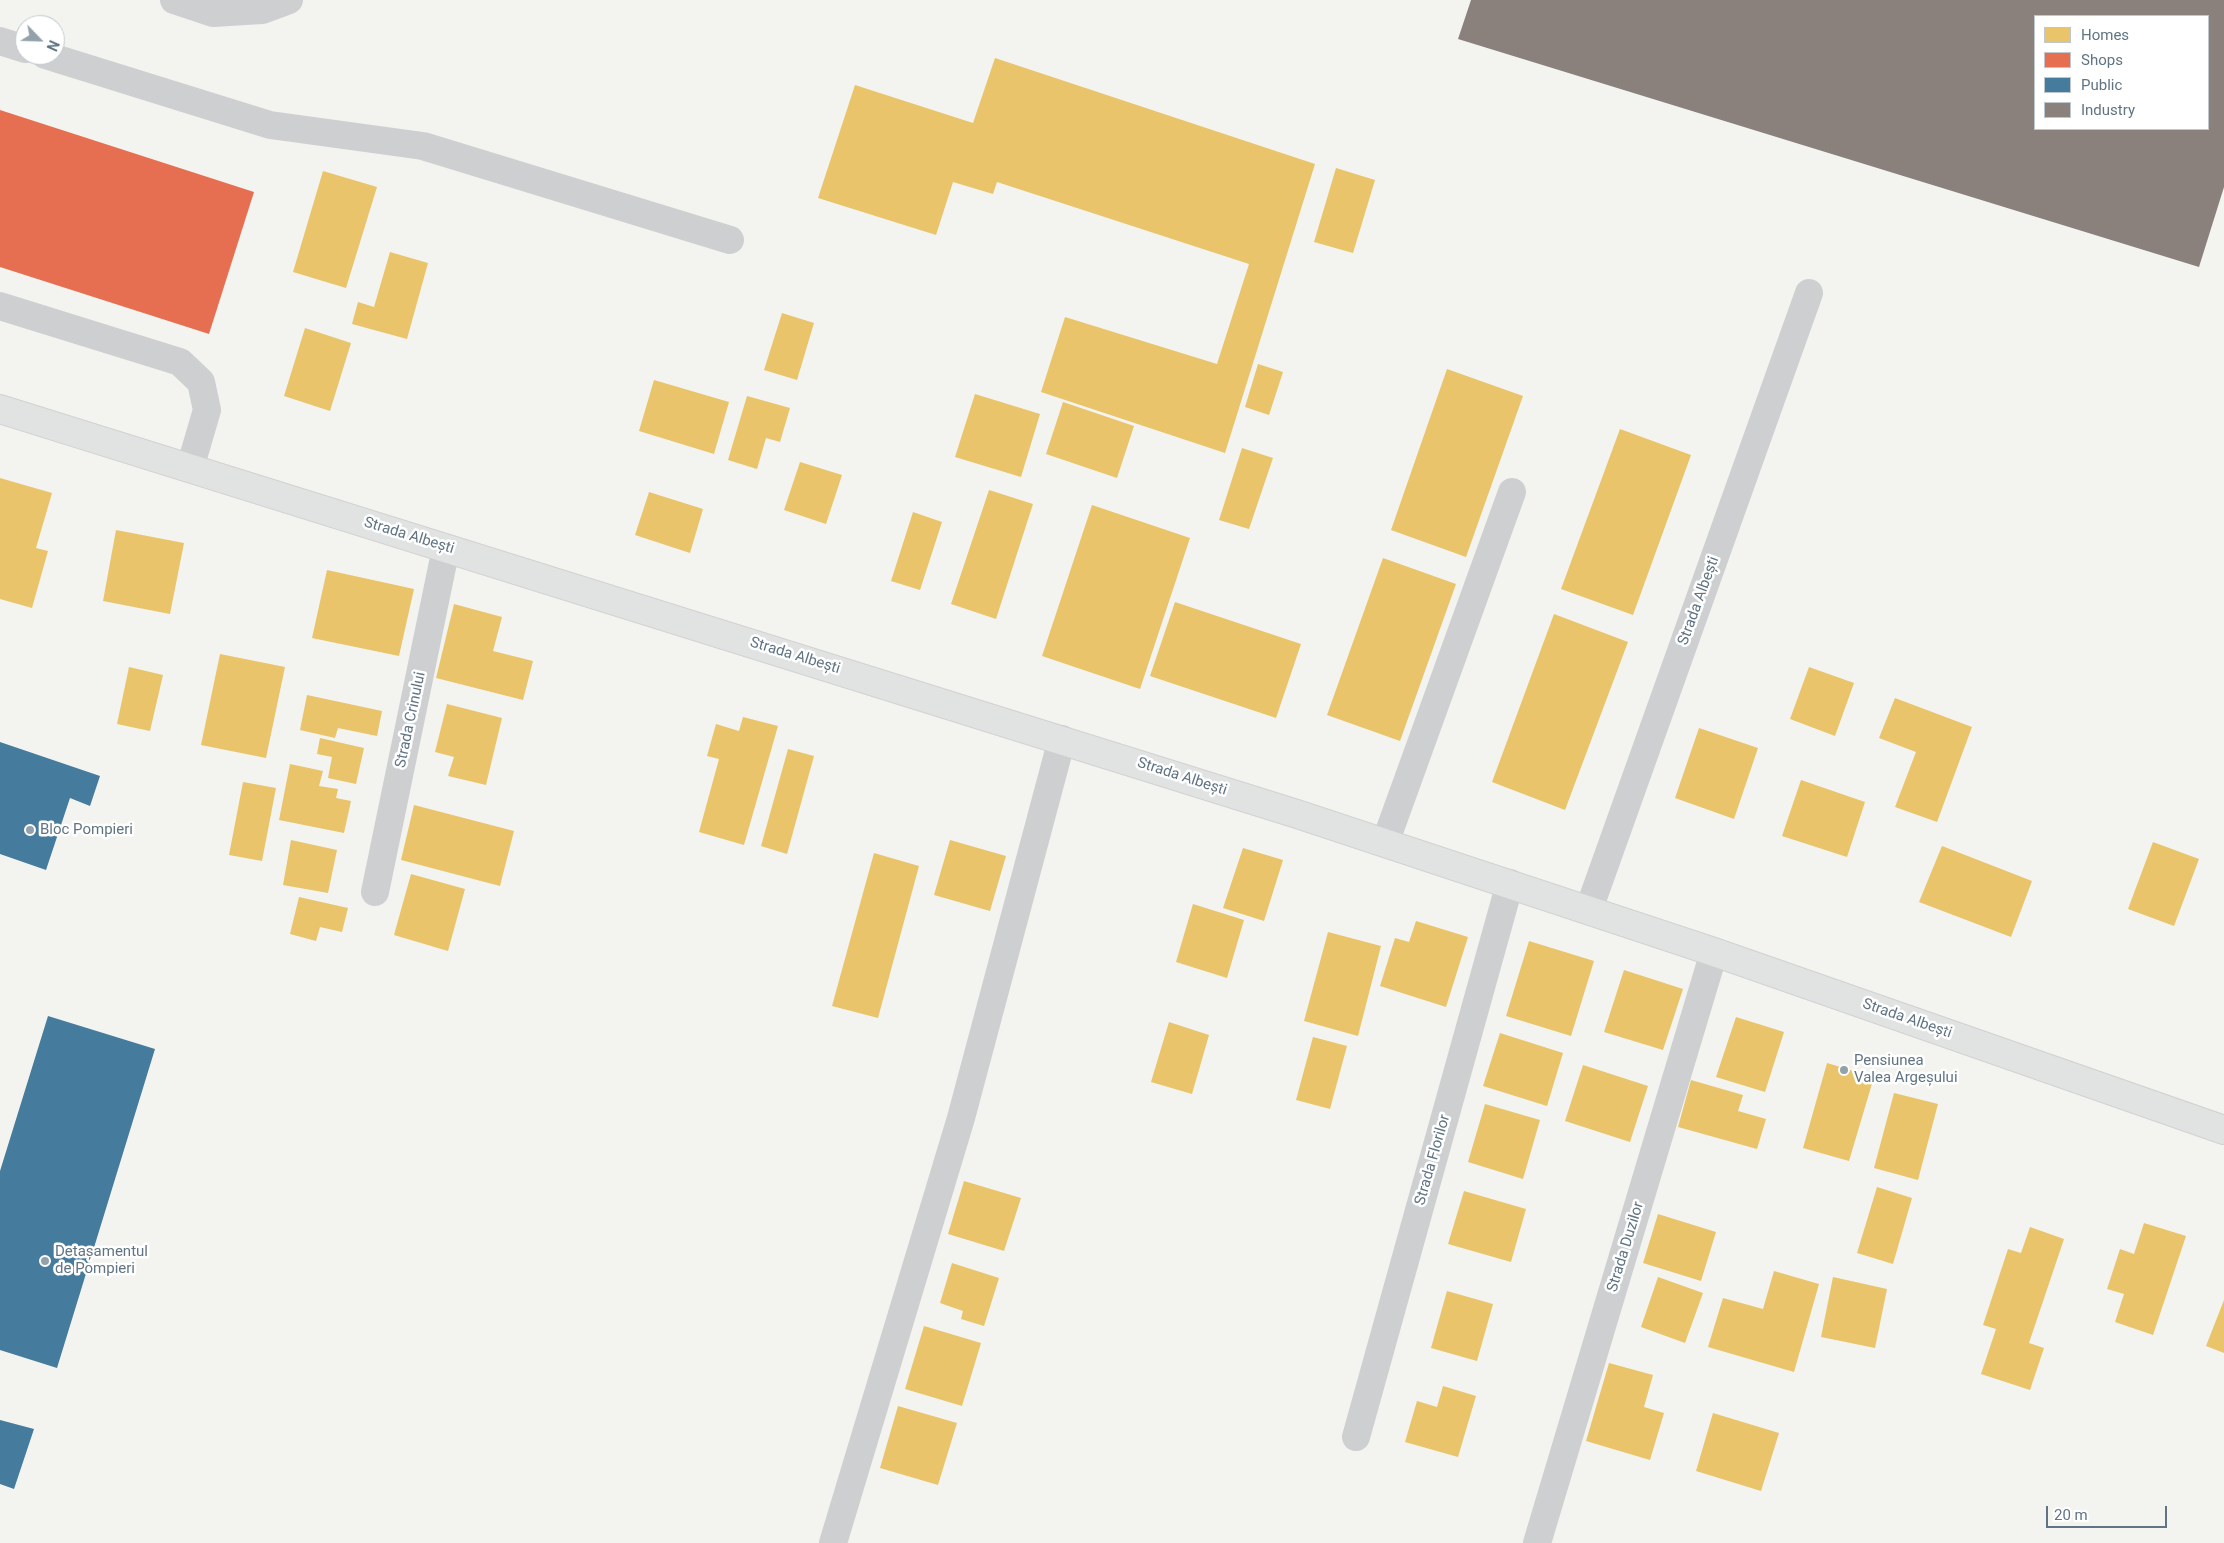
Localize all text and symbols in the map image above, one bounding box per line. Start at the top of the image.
north arrow [15,15,65,65]
legend [2034,15,2209,130]
text: Homes [2081,26,2129,44]
text: N [43,38,62,53]
text: Shops [2081,51,2123,69]
text: Public [2081,76,2122,94]
text: Industry [2081,101,2135,119]
street label: Strada Albești [362,514,456,558]
street label: Strada Albești [1675,554,1723,648]
street label: Strada Albești [748,634,842,678]
street label: Strada Crinului [392,670,430,770]
street label: Strada Albești [1135,754,1229,800]
place label: Bloc Pompieri [40,821,133,839]
marker: Bloc Pompieri [24,824,36,836]
street label: Strada Albești [1860,995,1954,1043]
place label: Pensiunea Valea Argeșului [1854,1052,1958,1087]
marker: Pensiunea Valea Argeșului [1838,1064,1850,1076]
street label: Strada Florilor [1411,1113,1455,1207]
street label: Strada Duzilor [1604,1200,1648,1294]
place label: Detașamentul de Pompieri [55,1243,148,1278]
marker: Detașamentul de Pompieri [39,1255,51,1267]
scale bar [2049,1496,2170,1528]
text: 20 m [2054,1506,2088,1524]

